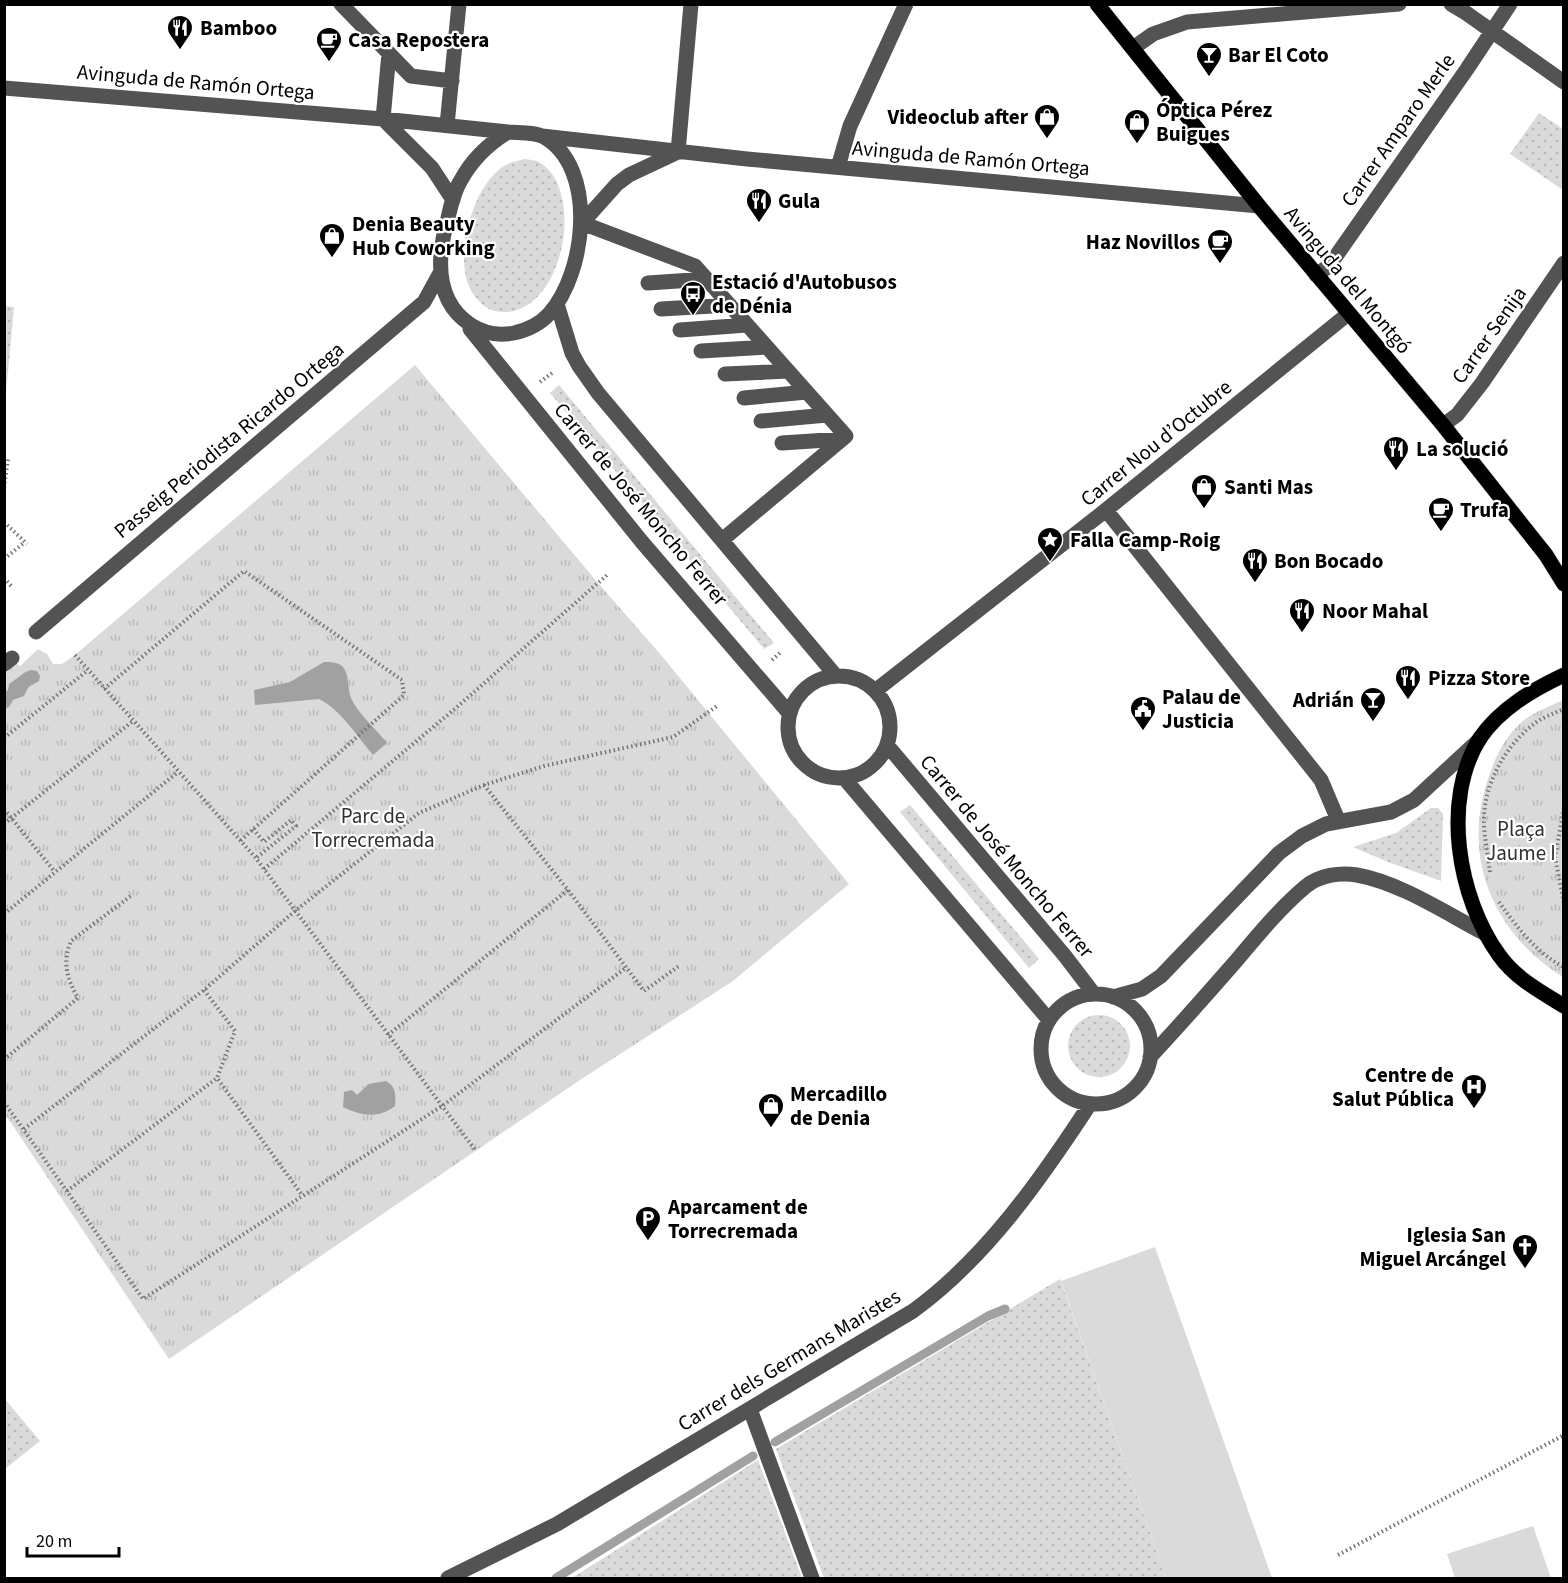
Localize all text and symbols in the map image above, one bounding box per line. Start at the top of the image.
restaurant icon: Bamboo [165,13,195,51]
place label: Bamboo [200,13,277,43]
cafe icon: Casa Repostera [314,25,344,63]
place label: Casa Repostera [348,25,489,55]
bar icon: Bar El Coto [1194,40,1224,78]
place label: Bar El Coto [1228,40,1329,70]
street label: Carrer Amparo Merle [1334,47,1462,213]
street label: Avinguda de Ramón Ortega [76,57,316,107]
place label: Óptica Pérez Buigues [1156,95,1272,149]
place label: Videoclub after [887,102,1029,132]
shop icon: Videoclub after [1032,102,1062,140]
shop icon: Óptica Pérez Buigues [1122,107,1152,145]
street label: Avinguda de Ramón Ortega [851,133,1091,183]
restaurant icon: Gula [744,186,774,224]
place label: Gula [778,186,820,216]
street label: Avinguda del Montgó [1277,200,1419,360]
place label: Denia Beauty Hub Coworking [352,209,495,263]
shop icon: Denia Beauty Hub Coworking [317,221,347,259]
place label: Haz Novillos [1086,227,1200,257]
cafe icon: Haz Novillos [1205,227,1235,265]
place label: Estació d'Autobusos de Dénia [712,267,897,321]
bus stop icon: Estació d'Autobusos de Dénia [678,279,708,317]
street label: Carrer Senija [1444,280,1534,390]
street label: Passeig Periodista Ricardo Ortega [107,335,351,545]
street label: Carrer Nou d’Octubre [1074,372,1238,514]
street label: Carrer de José Moncho Ferrer [547,396,736,613]
restaurant icon: La solució [1381,434,1411,472]
place label: La solució [1416,434,1508,464]
shop icon: Santi Mas [1189,472,1219,510]
place label: Santi Mas [1224,472,1313,502]
cafe icon: Trufa [1426,495,1456,533]
place label: Trufa [1460,495,1509,525]
place icon: Falla Camp-Roig [1035,525,1065,563]
place label: Falla Camp-Roig [1070,525,1220,555]
restaurant icon: Bon Bocado [1240,546,1270,584]
place label: Bon Bocado [1274,546,1383,576]
restaurant icon: Noor Mahal [1287,596,1317,634]
place label: Noor Mahal [1322,596,1428,626]
restaurant icon: Pizza Store [1393,663,1423,701]
place label: Pizza Store [1428,663,1530,693]
place label: Palau de Justicia [1162,682,1241,736]
place label: Adrián [1292,685,1354,715]
bar icon: Adrián [1358,685,1388,723]
public building icon: Palau de Justicia [1128,694,1158,732]
street label: Carrer de José Moncho Ferrer [913,748,1102,965]
park label: Parc de Torrecremada [311,801,435,855]
park label: Plaça Jaume I [1486,814,1556,868]
place label: Centre de Salut Pública [1332,1060,1454,1114]
hospital icon: Centre de Salut Pública [1459,1072,1489,1110]
place label: Mercadillo de Denia [790,1079,887,1133]
shop icon: Mercadillo de Denia [756,1091,786,1129]
place label: Aparcament de Torrecremada [667,1192,808,1246]
parking icon: Aparcament de Torrecremada [633,1204,663,1242]
place label: Iglesia San Miguel Arcángel [1359,1220,1506,1274]
church icon: Iglesia San Miguel Arcángel [1510,1232,1540,1270]
street label: Carrer dels Germans Maristes [672,1281,906,1439]
scale bar [27,1520,118,1558]
text: 20 m [36,1529,72,1554]

